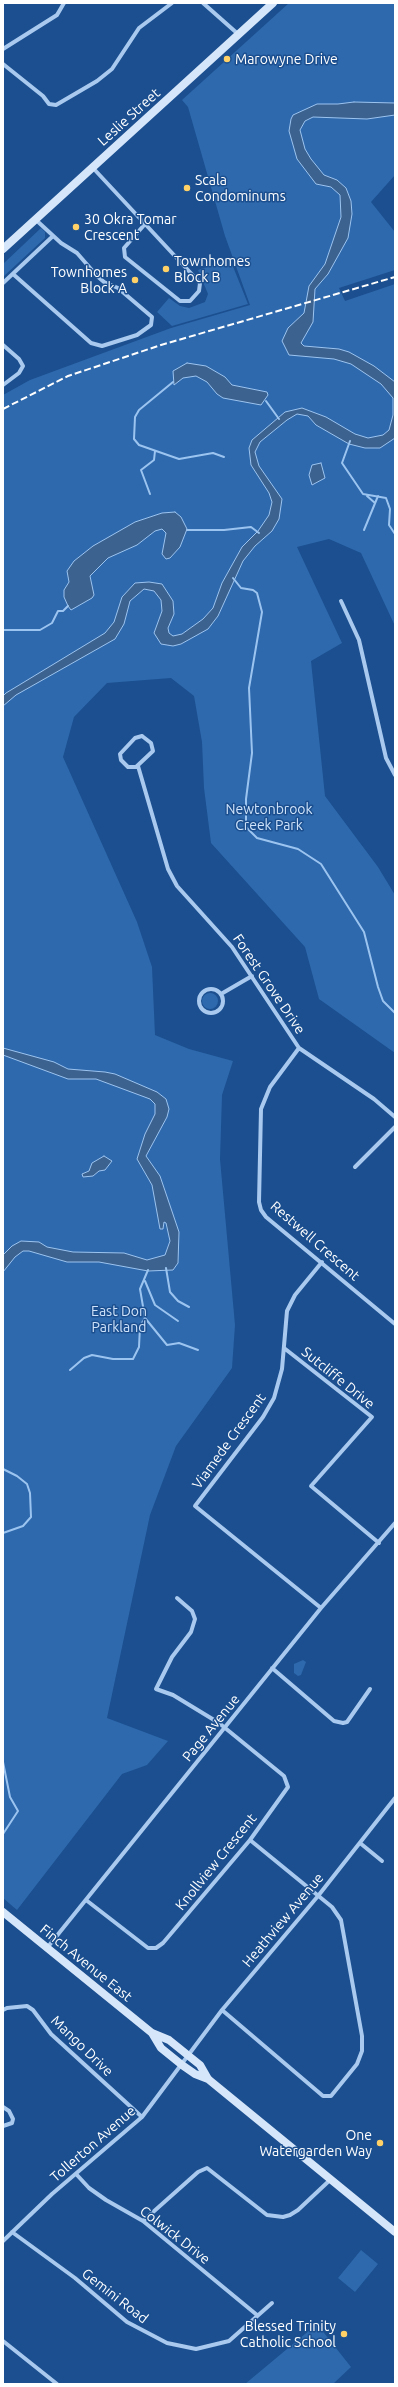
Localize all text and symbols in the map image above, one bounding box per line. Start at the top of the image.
place label: Marowyne Drive [235,51,338,67]
marker: Marowyne Drive [222,54,232,64]
street label: Leslie Street [94,85,164,149]
place label: Scala Condominums [195,172,286,204]
marker: Scala Condominums [182,183,192,193]
place label: 30 Okra Tomar Crescent [84,211,177,244]
marker: 30 Okra Tomar Crescent [71,222,81,232]
place label: Townhomes Block B [174,253,250,286]
place label: Townhomes Block A [51,264,127,296]
marker: Townhomes Block B [161,264,171,274]
marker: Townhomes Block A [130,275,140,285]
park label: Newtonbrook Creek Park [225,801,313,834]
street label: Forest Grove Drive [229,931,309,1037]
street label: Restwell Crescent [267,1198,363,1284]
park label: East Don Parkland [91,1303,147,1336]
street label: Sutcliffe Drive [298,1343,378,1413]
street label: Viamede Crescent [189,1390,269,1492]
street label: Page Avenue [179,1691,243,1765]
street label: Knollview Crescent [172,1810,260,1914]
street label: Heathview Avenue [239,1870,327,1970]
street label: Finch Avenue East [37,1921,135,2005]
street label: Mango Drive [47,2012,117,2080]
street label: Tollerton Avenue [47,2102,139,2186]
place label: One Watergarden Way [259,2127,372,2160]
marker: One Watergarden Way [375,2138,385,2148]
street label: Colwick Drive [137,2202,213,2268]
street label: Gemini Road [79,2265,151,2327]
place label: Blessed Trinity Catholic School [240,2318,336,2350]
marker: Blessed Trinity Catholic School [339,2329,349,2339]

